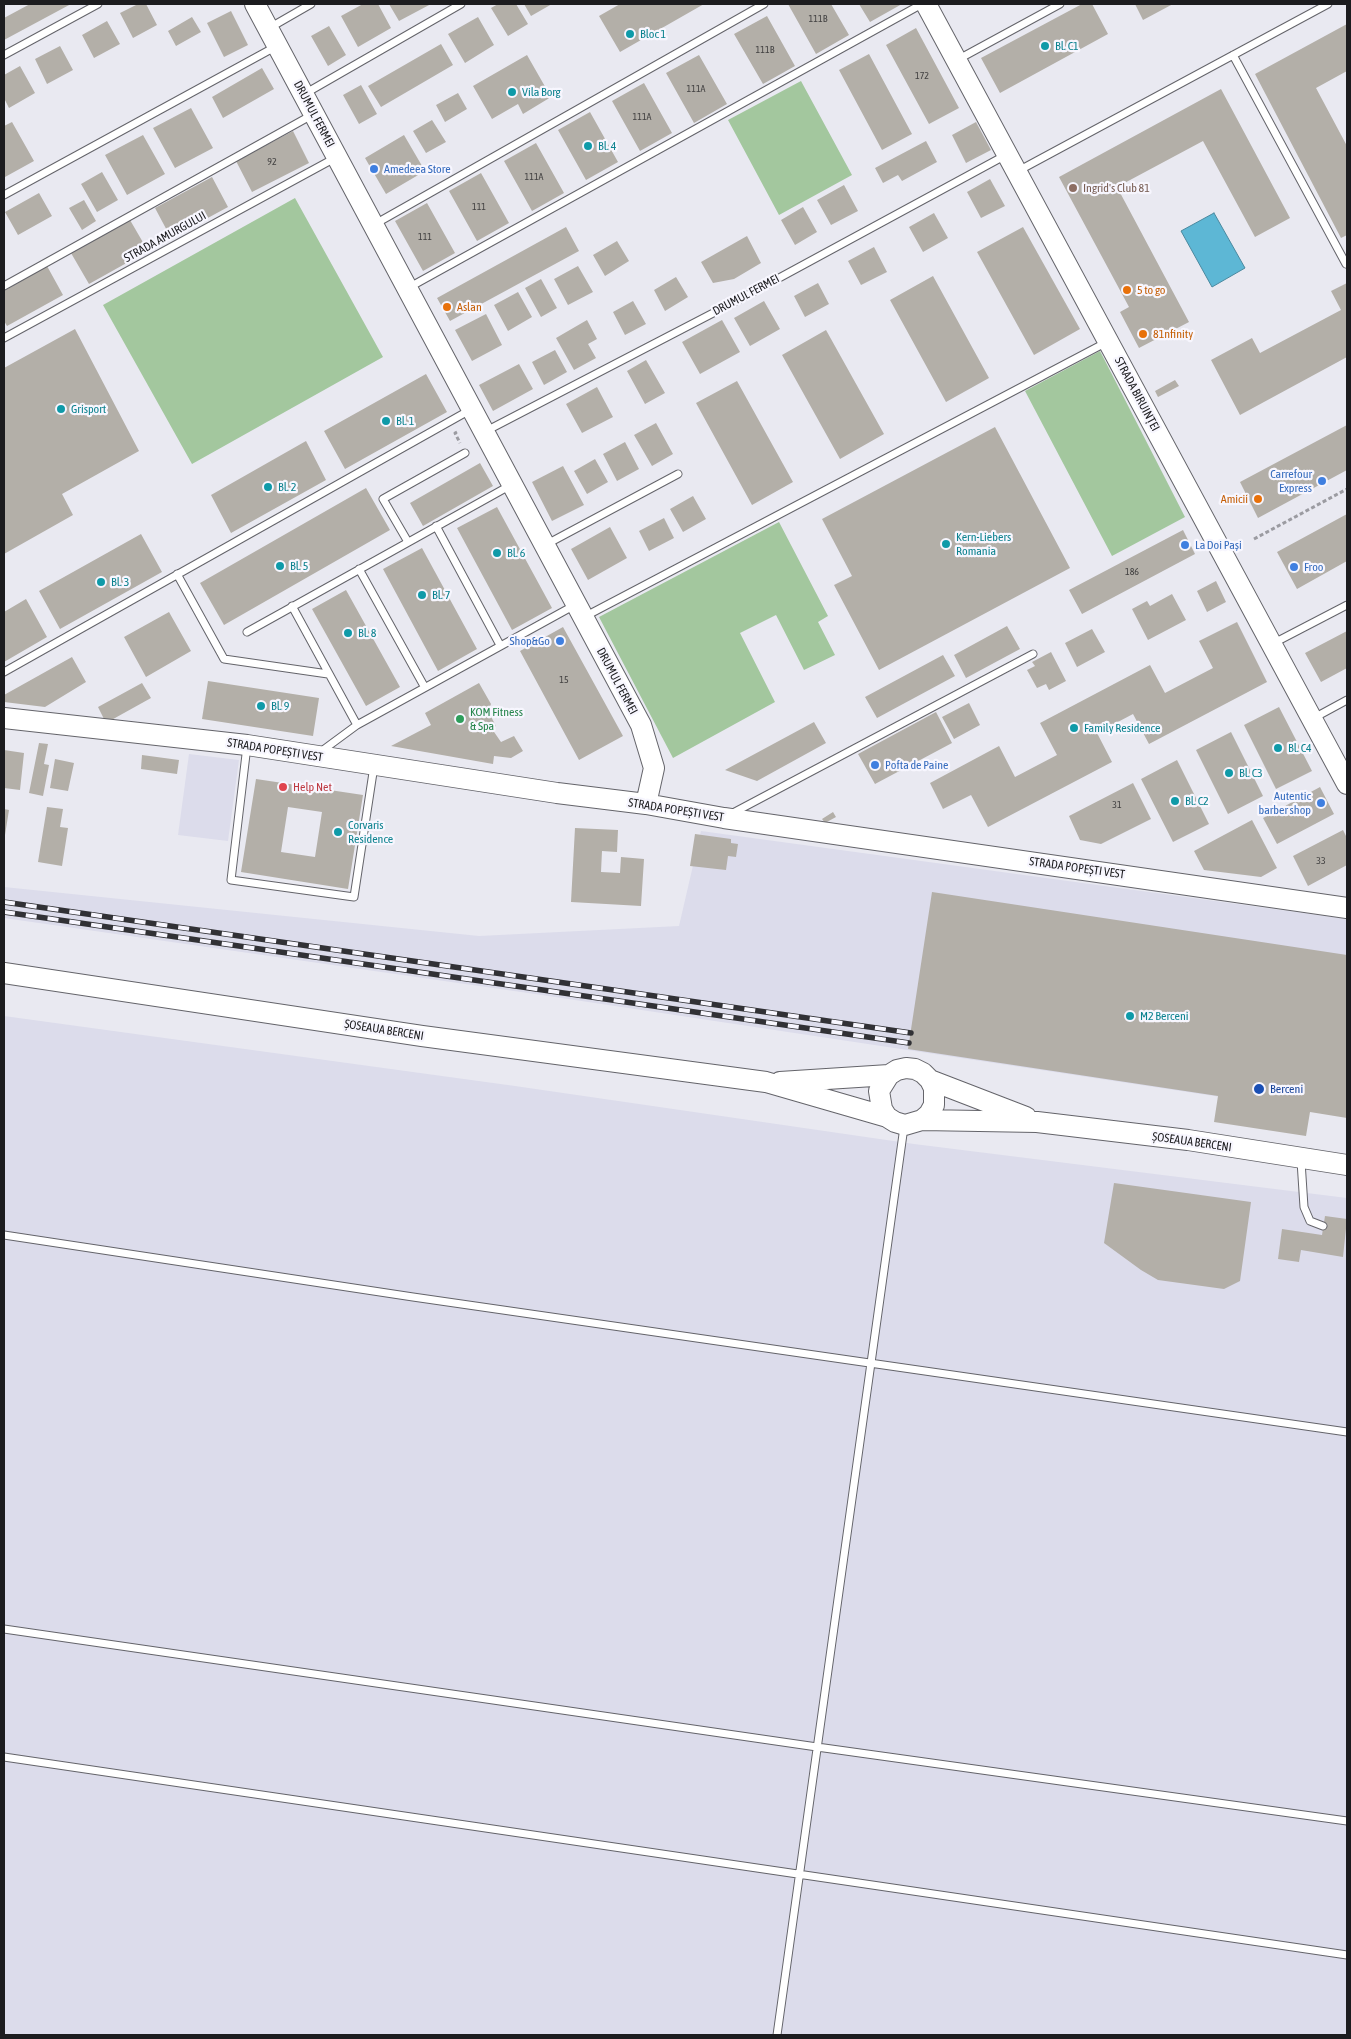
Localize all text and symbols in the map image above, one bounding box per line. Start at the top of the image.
house number: 111B [809,13,827,25]
place label: Bloc 1 [640,27,666,41]
marker: Bloc 1 [624,28,636,40]
place label: Bl. C1 [1055,39,1079,53]
marker: Bl. C1 [1039,40,1051,52]
house number: 111B [756,44,774,56]
house number: 172 [915,70,929,82]
street label: DRUMUL FERMEI [290,78,338,150]
house number: 111A [687,83,705,95]
place label: Vila Borg [522,85,561,99]
marker: Vila Borg [506,86,518,98]
house number: 111A [633,111,651,123]
place label: Bl. 4 [598,139,616,153]
marker: Bl. 4 [582,140,594,152]
house number: 92 [267,156,277,168]
place label: Amedeea Store [384,162,451,176]
marker: Amedeea Store [368,163,380,175]
house number: 111A [525,171,543,183]
place label: Ingrid's Club 81 [1083,181,1150,195]
marker: Ingrid's Club 81 [1067,182,1079,194]
house number: 111 [472,201,486,213]
street label: STRADA AMURGULUI [121,209,209,265]
house number: 111 [418,231,432,243]
street label: DRUMUL FERMEI [710,271,782,319]
place label: 5 to go [1137,283,1165,297]
marker: 5 to go [1121,284,1133,296]
place label: Aslan [457,300,482,314]
marker: Aslan [441,301,453,313]
place label: 81nfinity [1153,327,1193,341]
marker: 81nfinity [1137,328,1149,340]
street label: STRADA BIRUINȚEI [1111,354,1163,434]
place label: Grisport [71,402,106,416]
marker: Grisport [55,403,67,415]
place label: Bl. 1 [396,414,414,428]
marker: Bl. 1 [380,415,392,427]
place label: Carrefour Express [1270,467,1312,495]
marker: Carrefour Express [1316,475,1328,487]
place label: Bl. 2 [278,480,296,494]
marker: Bl. 2 [262,481,274,493]
place label: Amicii [1221,492,1248,506]
marker: Amicii [1252,493,1264,505]
place label: Kern-Liebers Romania [956,530,1011,558]
marker: Kern-Liebers Romania [940,538,952,550]
place label: La Doi Pași [1195,538,1242,552]
marker: La Doi Pași [1179,539,1191,551]
place label: Bl. 6 [507,546,525,560]
marker: Bl. 6 [491,547,503,559]
place label: Bl. 5 [290,559,308,573]
marker: Bl. 5 [274,560,286,572]
place label: Froo [1304,560,1323,574]
marker: Froo [1288,561,1300,573]
house number: 186 [1125,566,1139,578]
place label: Bl. 3 [111,575,129,589]
marker: Bl. 3 [95,576,107,588]
place label: Bl. 7 [432,588,450,602]
marker: Bl. 7 [416,589,428,601]
place label: Bl. 8 [358,626,376,640]
marker: Bl. 8 [342,627,354,639]
place label: Shop&Go [510,634,550,648]
marker: Shop&Go [554,635,566,647]
street label: DRUMUL FERMEI [593,645,641,717]
house number: 15 [559,674,569,686]
place label: Bl. 9 [271,699,289,713]
marker: Bl. 9 [255,700,267,712]
place label: KOM Fitness & Spa [470,705,523,733]
marker: KOM Fitness & Spa [454,713,466,725]
place label: Family Residence [1084,721,1161,735]
marker: Family Residence [1068,722,1080,734]
street label: STRADA POPEȘTI VEST [226,735,324,765]
place label: Bl. C4 [1288,741,1312,755]
marker: Bl. C4 [1272,742,1284,754]
place label: Pofta de Paine [885,758,948,772]
marker: Pofta de Paine [869,759,881,771]
place label: Bl. C3 [1239,766,1263,780]
marker: Bl. C3 [1223,767,1235,779]
place label: Help Net [293,780,332,794]
marker: Help Net [277,781,289,793]
place label: Autentic barber shop [1258,789,1311,817]
place label: Bl. C2 [1185,794,1209,808]
street label: STRADA POPEȘTI VEST [627,795,725,825]
marker: Bl. C2 [1169,795,1181,807]
marker: Autentic barber shop [1315,797,1327,809]
house number: 31 [1112,799,1122,811]
place label: Corvaris Residence [348,818,393,846]
marker: Corvaris Residence [332,826,344,838]
street label: STRADA POPEȘTI VEST [1028,854,1126,882]
house number: 33 [1316,855,1326,867]
place label: M2 Berceni [1140,1009,1188,1023]
marker: M2 Berceni [1124,1010,1136,1022]
street label: ȘOSEAUA BERCENI [343,1017,425,1043]
marker: Berceni [1252,1082,1266,1096]
place label: Berceni [1270,1082,1303,1096]
street label: ȘOSEAUA BERCENI [1151,1129,1233,1155]

